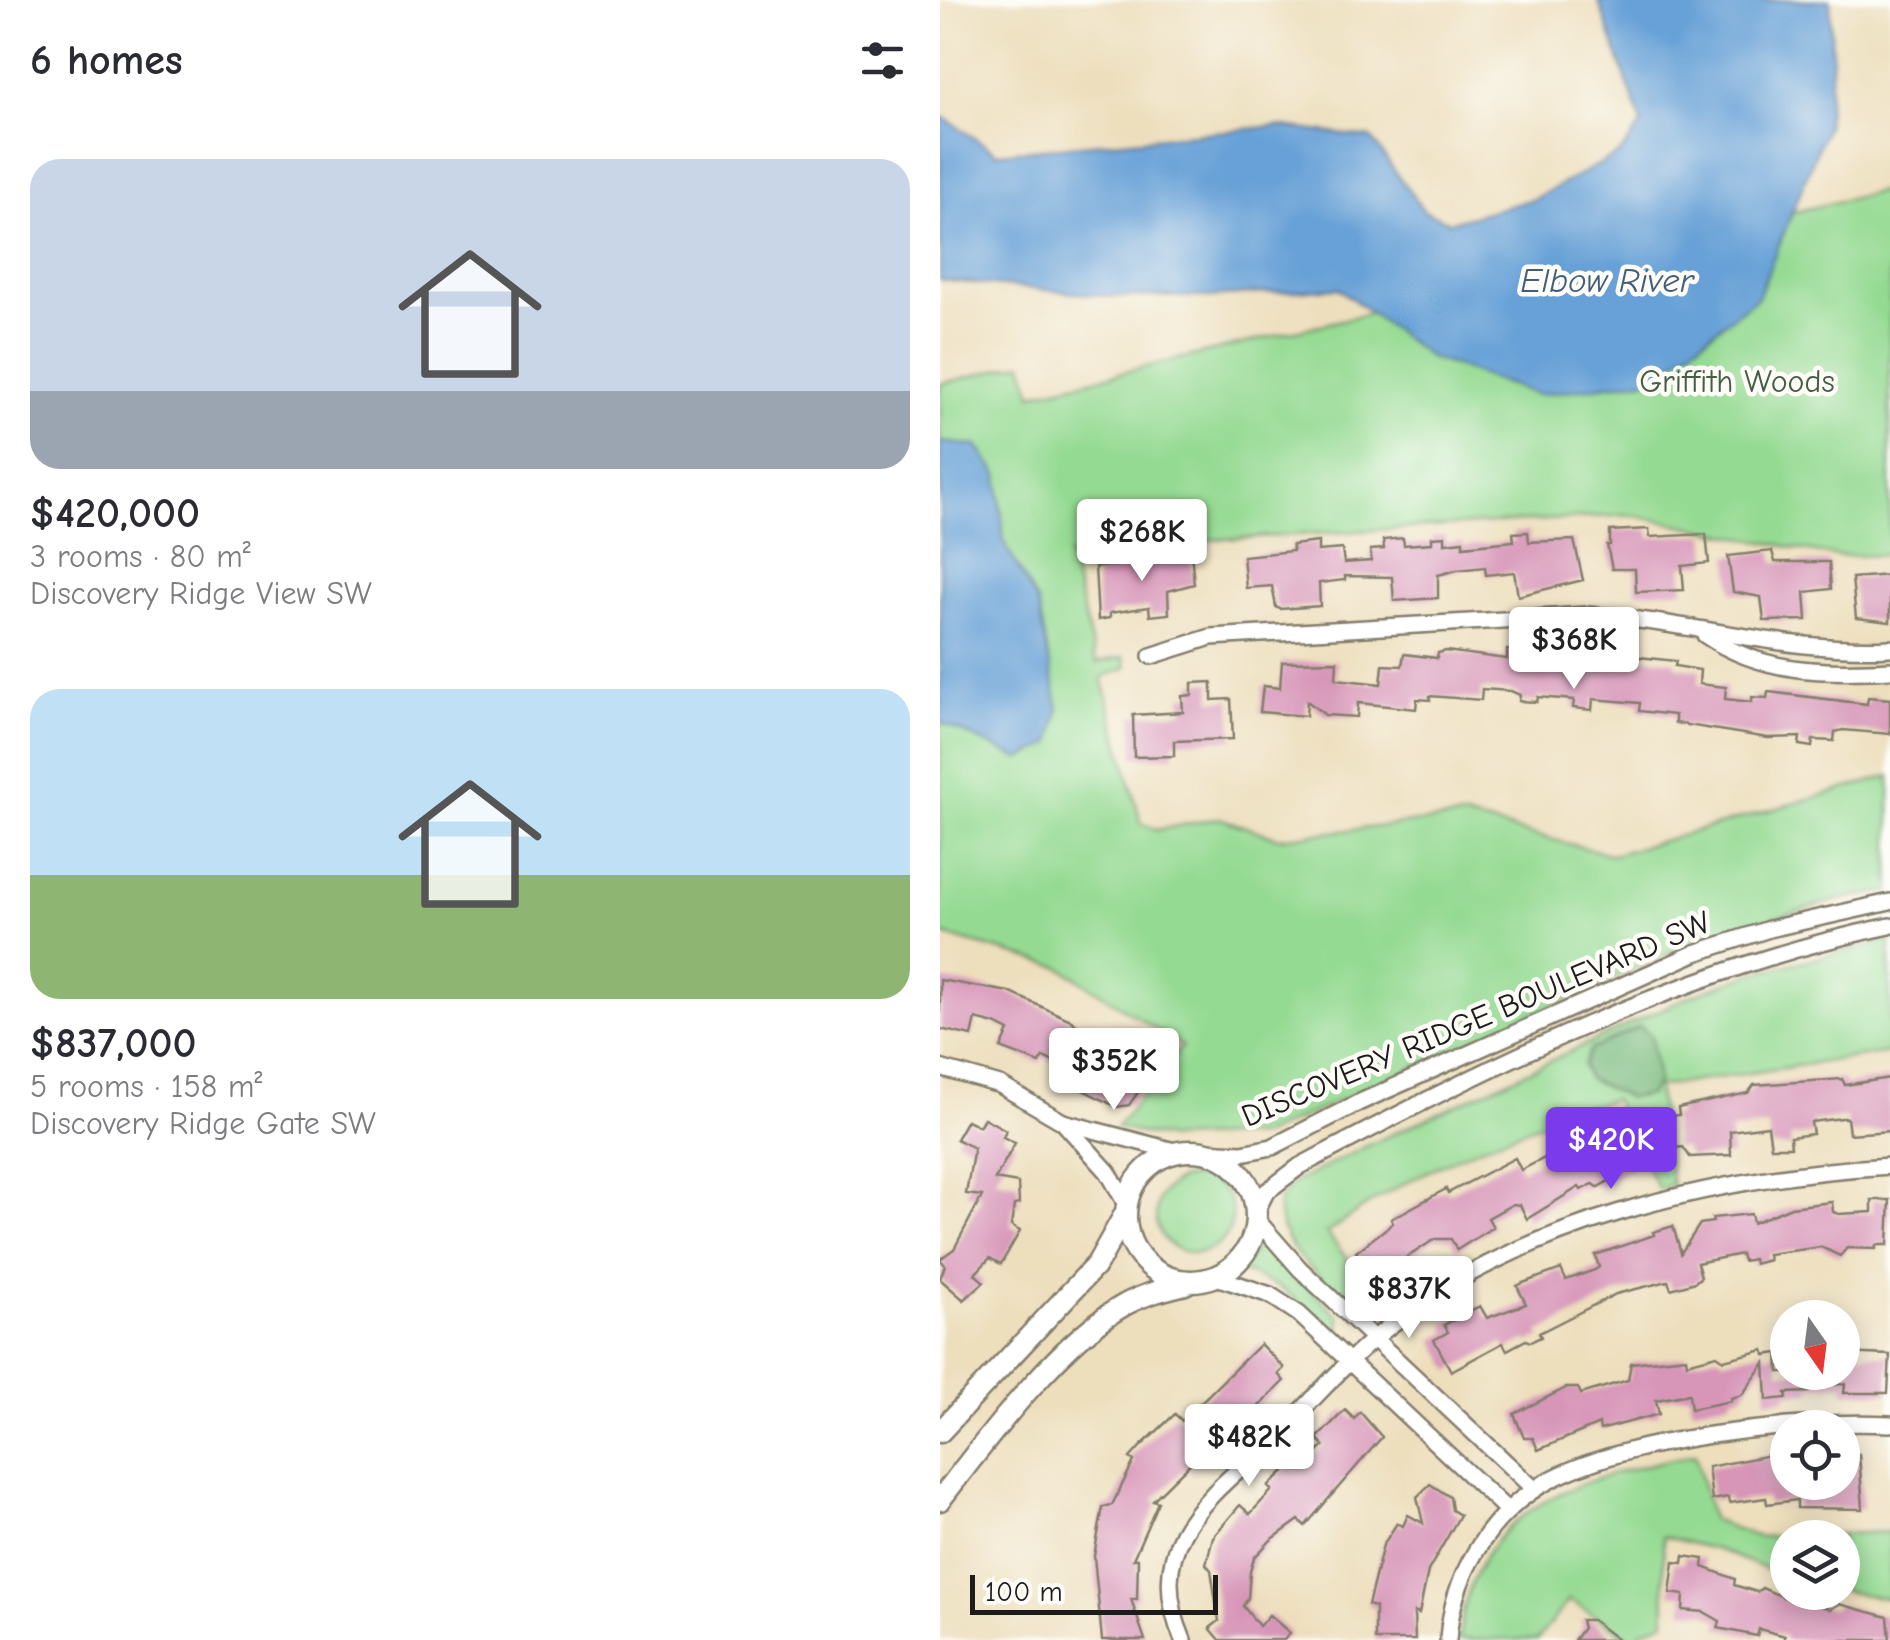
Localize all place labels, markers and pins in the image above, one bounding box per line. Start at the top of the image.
pin: $268K [1072,499,1212,584]
pin: $368K [1504,607,1644,692]
pin: $352K [1044,1028,1184,1113]
pin: $420K [1541,1107,1681,1192]
pin: $837K [1339,1256,1479,1341]
pin: $482K [1179,1404,1319,1489]

